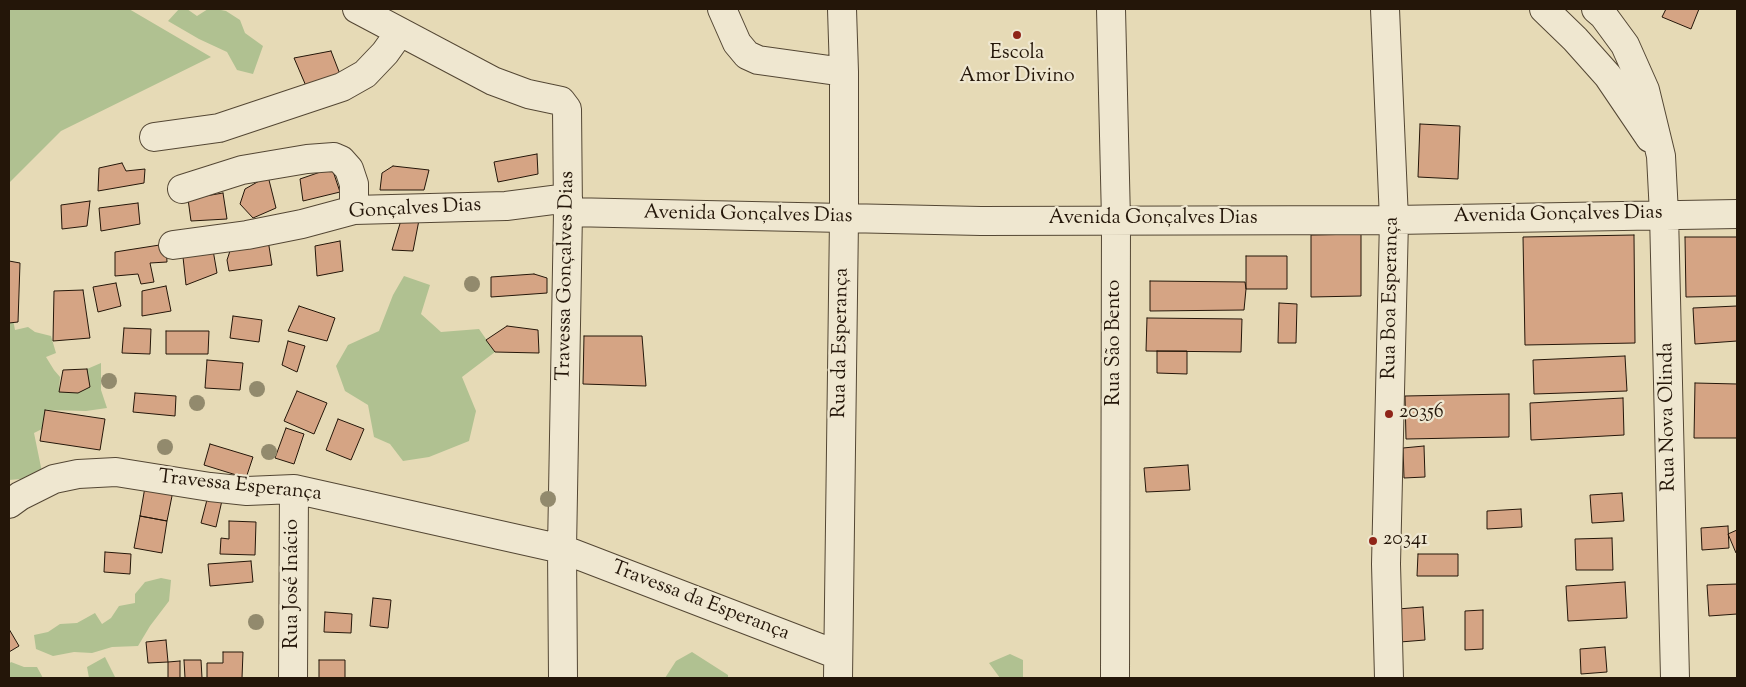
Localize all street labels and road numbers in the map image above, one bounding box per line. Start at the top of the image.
street label: Travessa Gonçalves Dias [553,171,581,381]
street label: Gonçalves Dias [348,195,482,225]
street label: Avenida Gonçalves Dias [643,202,853,230]
street label: Avenida Gonçalves Dias [1453,202,1663,230]
street label: Avenida Gonçalves Dias [1048,208,1258,232]
street label: Rua Boa Esperança [1379,216,1405,380]
street label: Rua da Esperança [829,268,855,418]
street label: Rua São Bento [1104,280,1128,406]
street label: Rua Nova Olinda [1656,342,1682,492]
street label: Travessa Esperança [157,466,323,508]
street label: Rua José Inácio [282,519,306,649]
street label: Travessa da Esperança [608,557,792,647]

